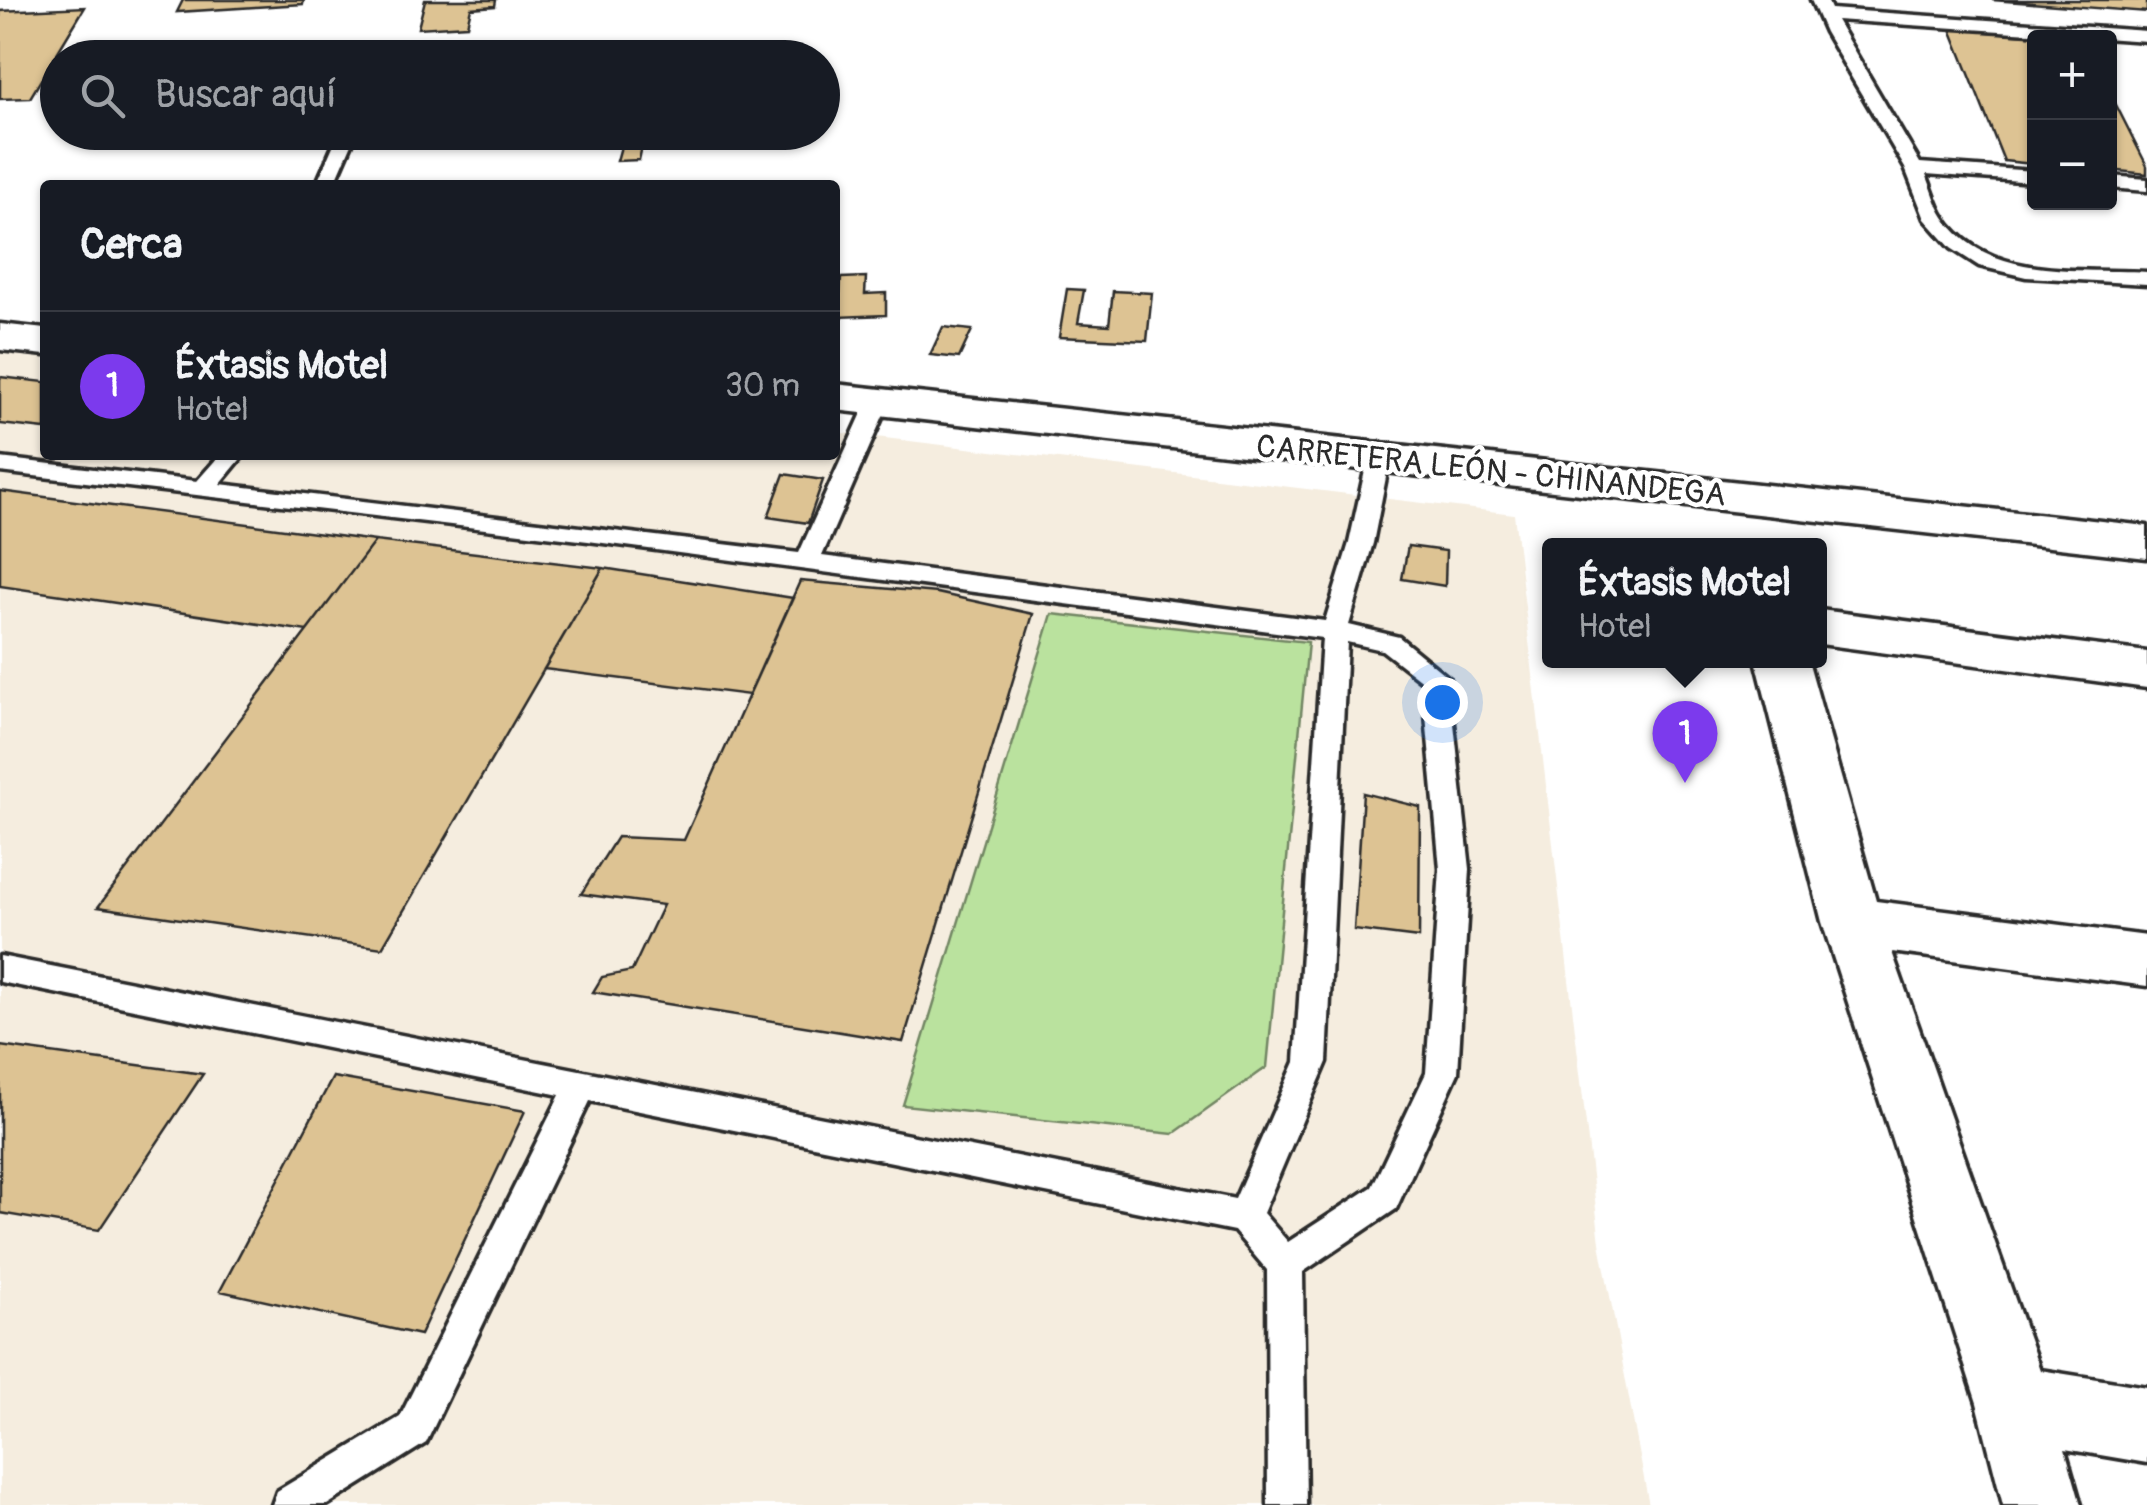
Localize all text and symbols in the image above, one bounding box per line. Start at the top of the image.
map controls [2027,30,2117,210]
button: + [2027,30,2117,120]
search box [40,40,840,150]
icon: search [75,68,130,123]
text: Buscar aquí [155,71,337,119]
button: − [2027,120,2117,210]
text: Cerca [80,219,182,271]
text: Éxtasis Motel [175,342,388,390]
text: 1 [106,366,119,406]
text: 30 m [725,366,800,406]
text: Hotel [175,390,249,430]
street label: CARRETERA LEÓN - CHINANDEGA [1254,424,1728,516]
popup [1542,538,1827,668]
text: Éxtasis Motel [1578,559,1791,607]
text: Hotel [1578,607,1652,647]
your location [1417,677,1468,728]
pin: 1 [1652,700,1718,783]

